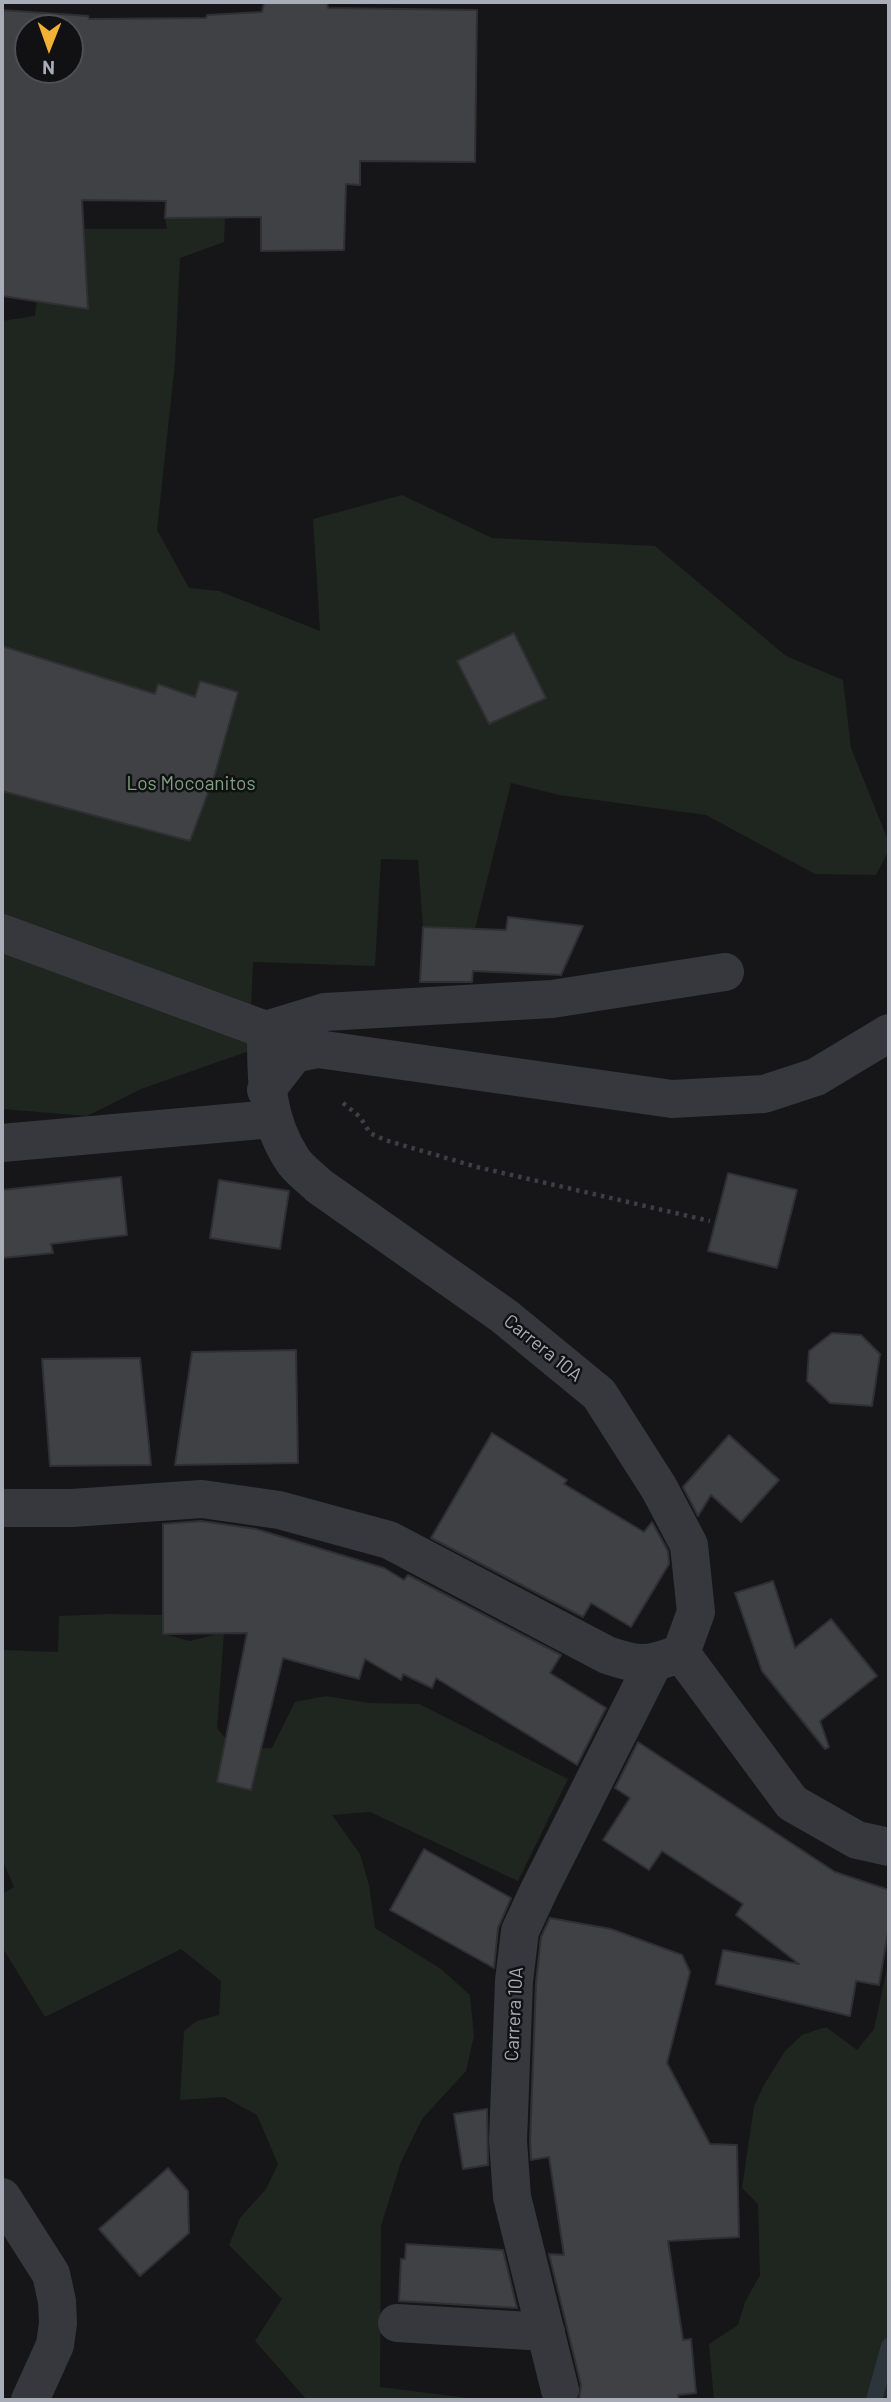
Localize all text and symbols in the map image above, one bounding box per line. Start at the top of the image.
north arrow [14,14,84,84]
text: N [42,57,55,80]
park label: Los Mocoanitos [126,773,256,795]
street label: Carrera 10A [499,1309,587,1387]
street label: Carrera 10A [500,1966,528,2062]

